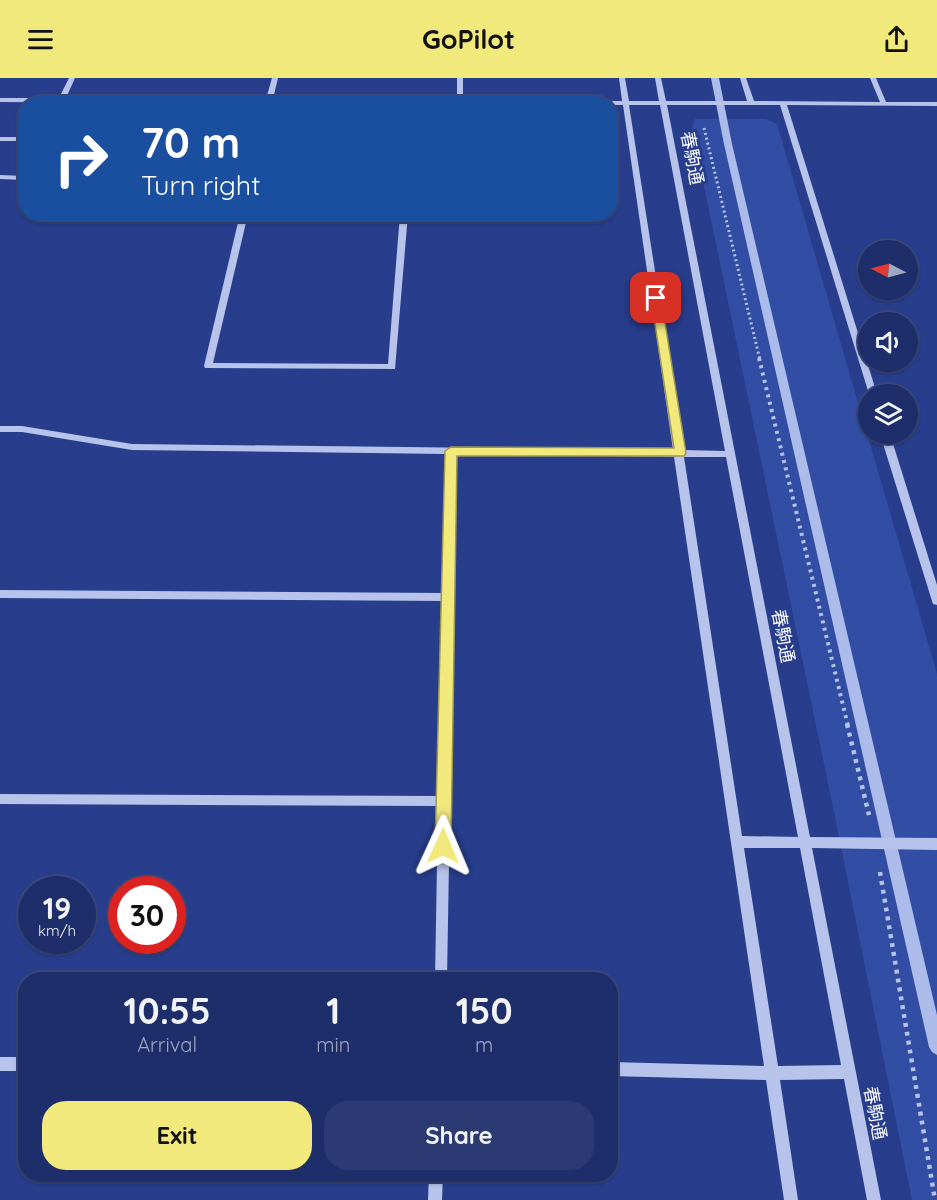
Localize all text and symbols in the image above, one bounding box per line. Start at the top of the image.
text: GoPilot [422,22,515,56]
icon: menu [24,23,57,56]
icon: share [880,23,913,56]
text: 70 m [141,116,240,169]
icon: right [42,120,120,198]
street label: 春駒通 [676,129,709,187]
text: Turn right [141,168,260,202]
north arrow [858,240,918,300]
map controls [858,240,918,444]
pin [630,272,681,323]
icon: arrive [639,281,672,314]
button: sound [858,312,918,372]
button: layers [858,384,918,444]
street label: 春駒通 [767,607,800,665]
position arrow [411,814,475,878]
speed limit sign: 30 [108,876,186,954]
text: 19 [43,889,71,927]
text: km/h [38,921,76,940]
text: 10:55 [123,988,211,1033]
text: 1 [326,988,340,1033]
text: 150 [456,988,513,1033]
text: Arrival [137,1032,197,1057]
text: min [316,1032,350,1057]
text: m [475,1032,493,1057]
street label: 春駒通 [859,1084,892,1142]
button: Exit [42,1101,312,1170]
button: Share [324,1101,594,1170]

